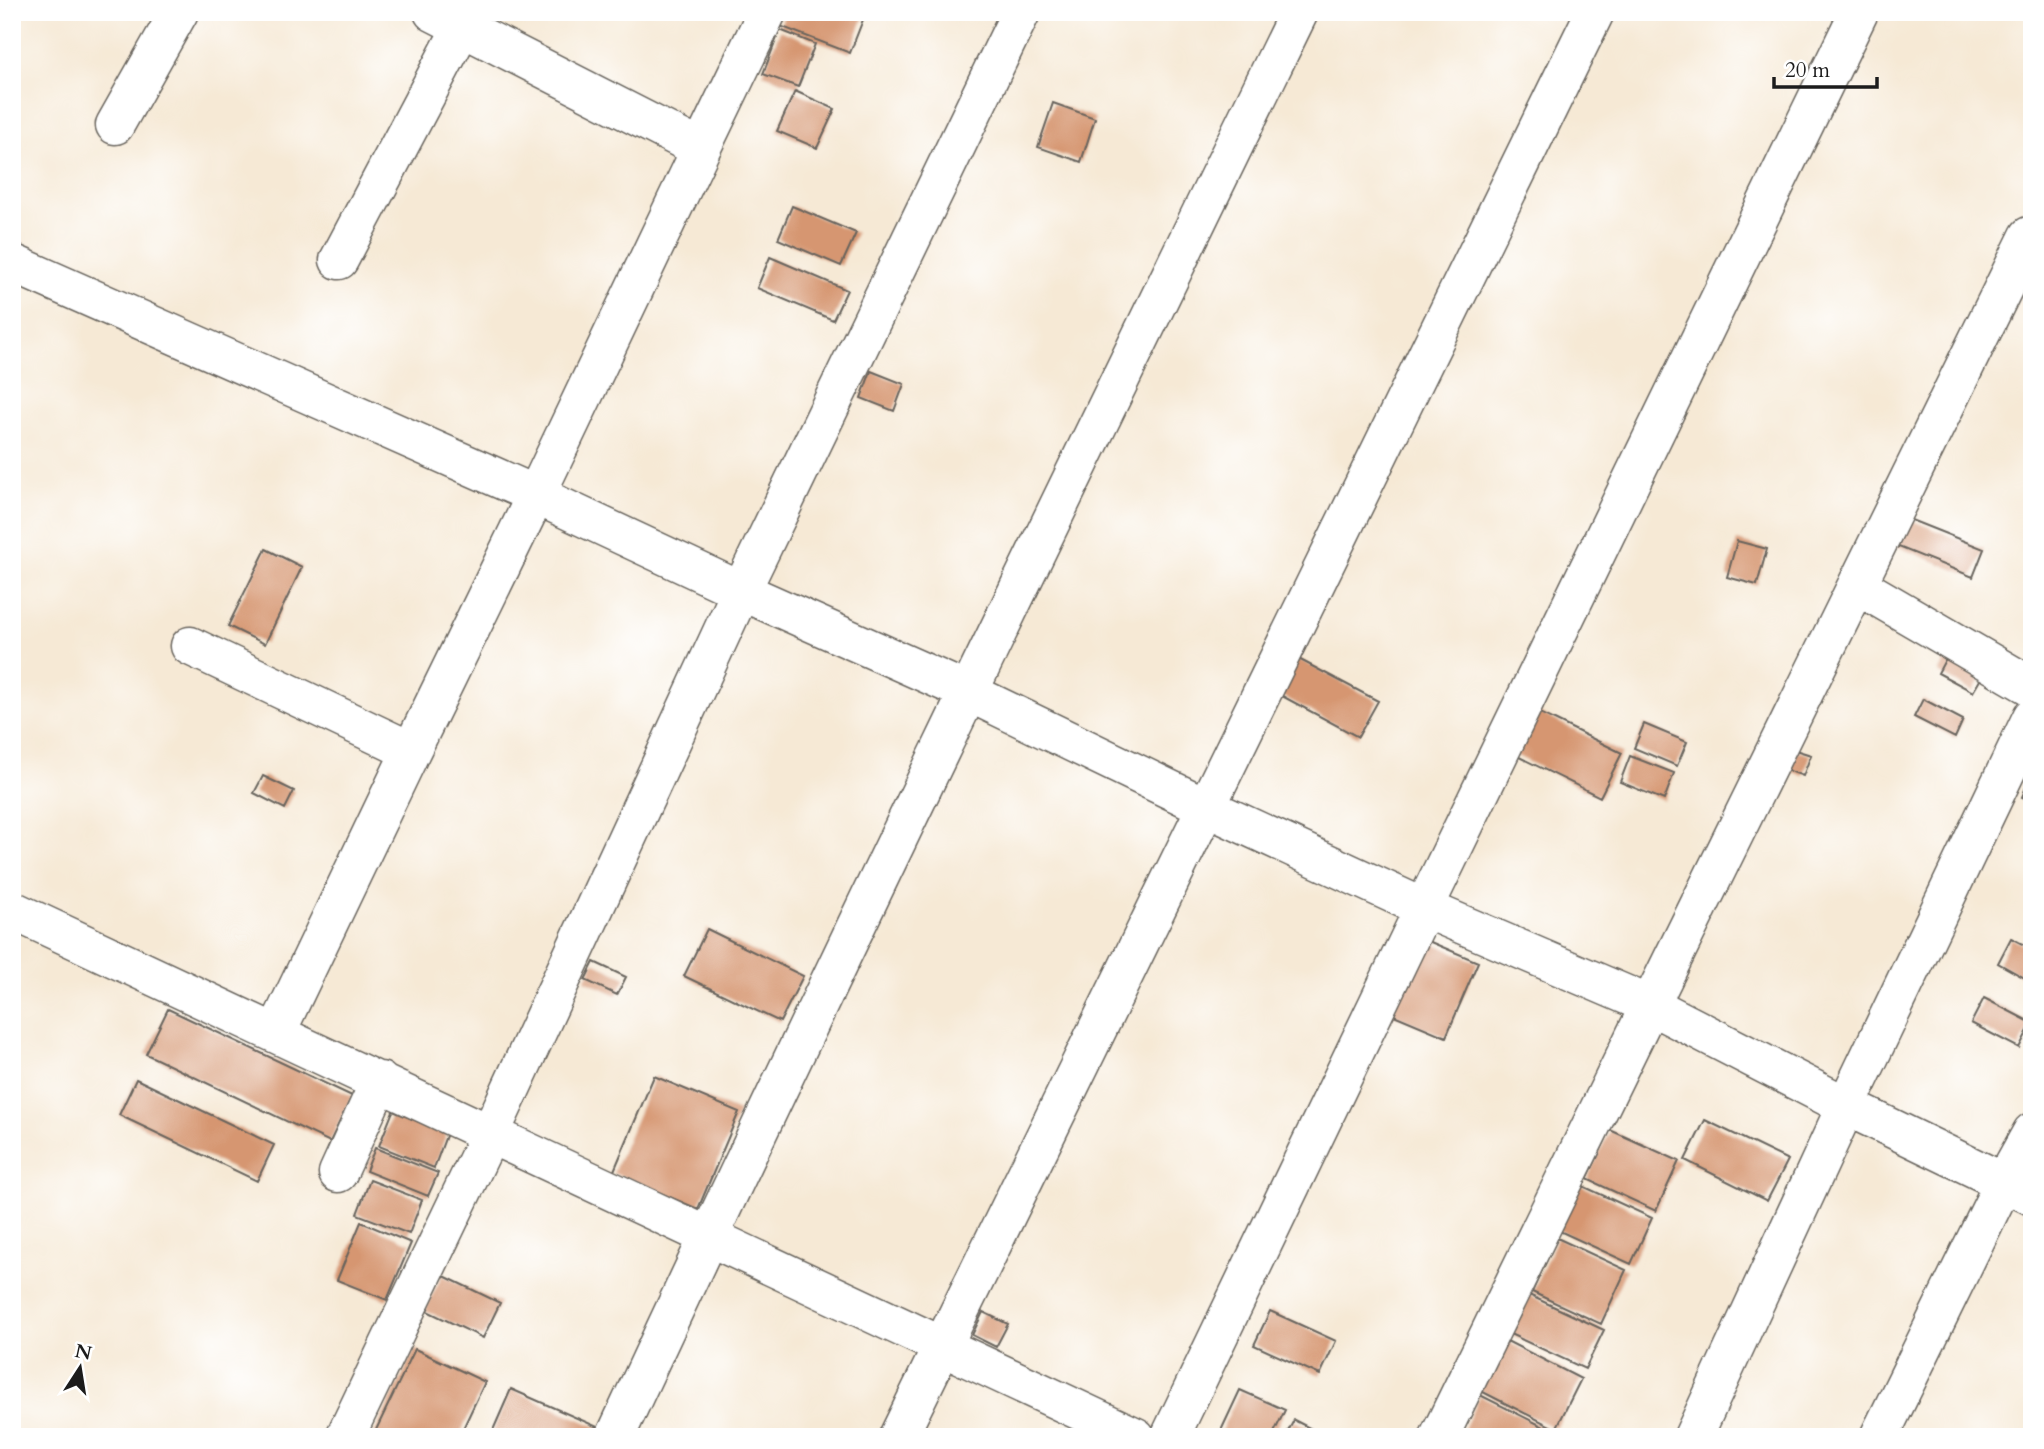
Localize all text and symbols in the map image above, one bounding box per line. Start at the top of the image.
scale bar [1774,46,1878,90]
text: 20 m [1785,56,1830,85]
north arrow [46,1334,116,1404]
text: N [73,1338,95,1367]

